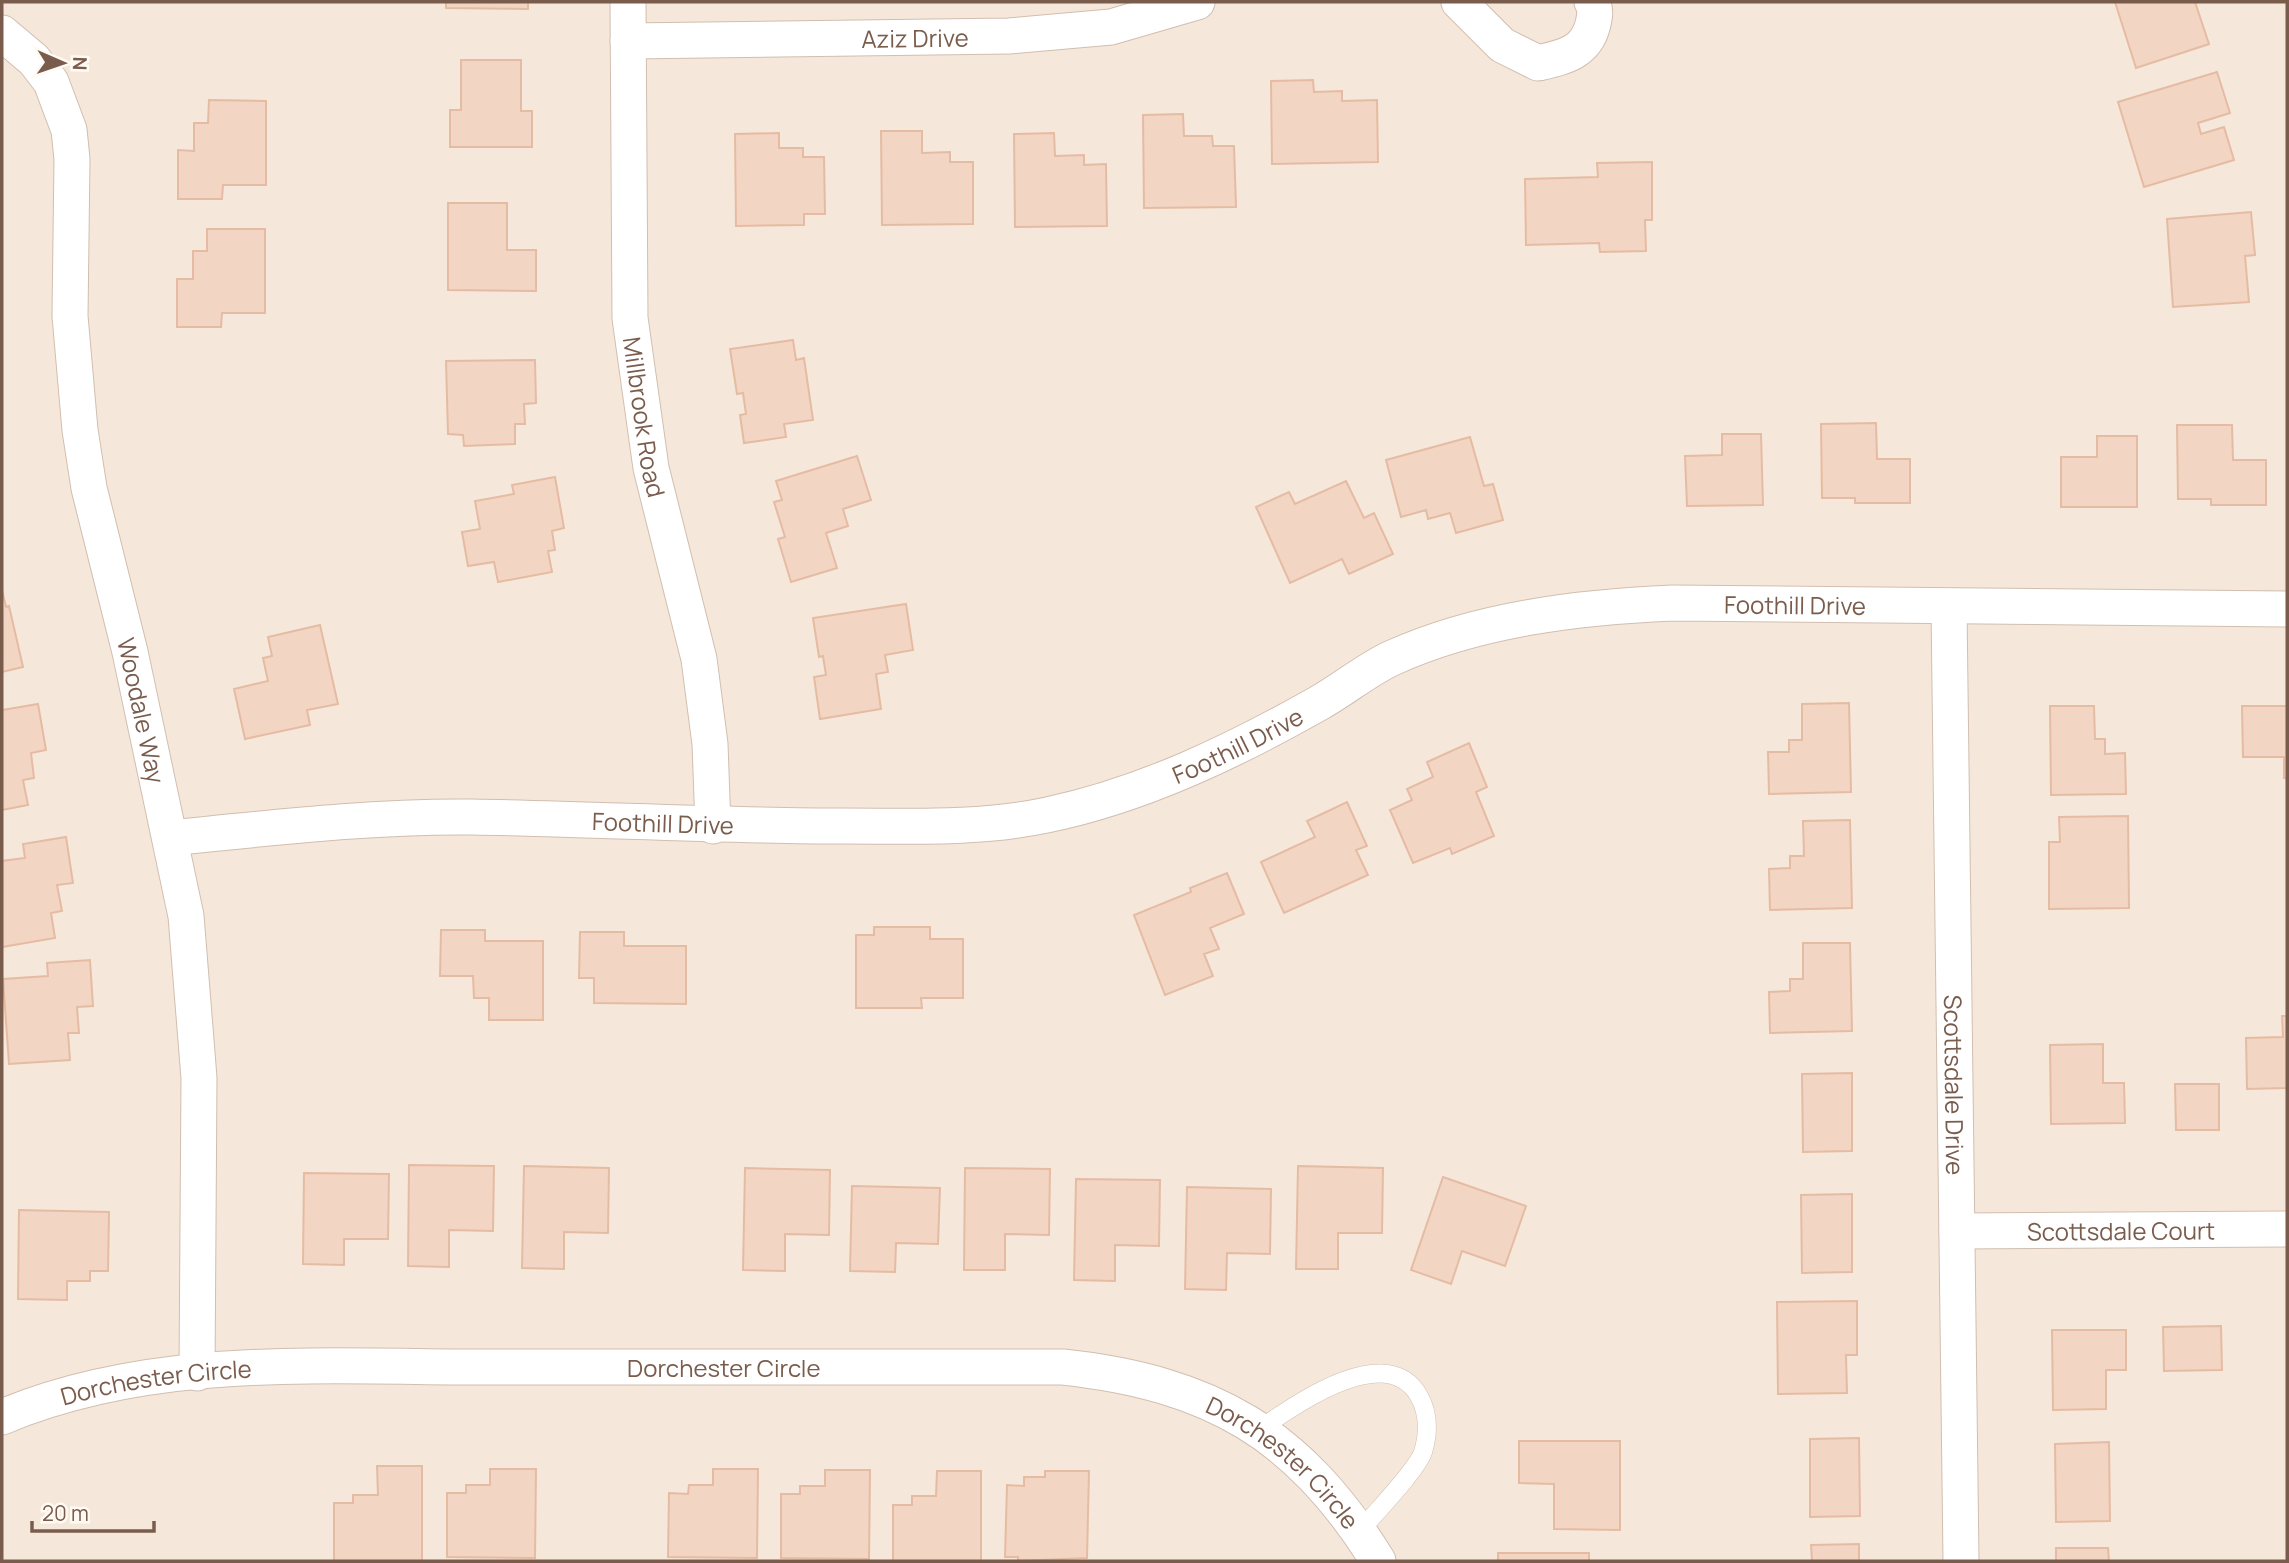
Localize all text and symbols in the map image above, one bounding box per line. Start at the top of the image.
street label: Aziz Drive [861,20,969,54]
north arrow [28,28,98,98]
text: N [67,56,93,71]
street label: Millbrook Road [616,335,674,501]
street label: Foothill Drive [1724,587,1866,621]
street label: Woodale Way [111,634,174,787]
street label: Foothill Drive [1167,699,1309,791]
street label: Foothill Drive [592,804,734,841]
street label: Scottsdale Drive [1937,995,1973,1175]
street label: Scottsdale Court [2027,1213,2215,1247]
street label: Dorchester Circle [56,1351,252,1412]
street label: Dorchester Circle [627,1351,820,1384]
street label: Dorchester Circle [1201,1387,1368,1535]
scale bar [32,1490,154,1534]
text: 20 m [42,1499,89,1527]

